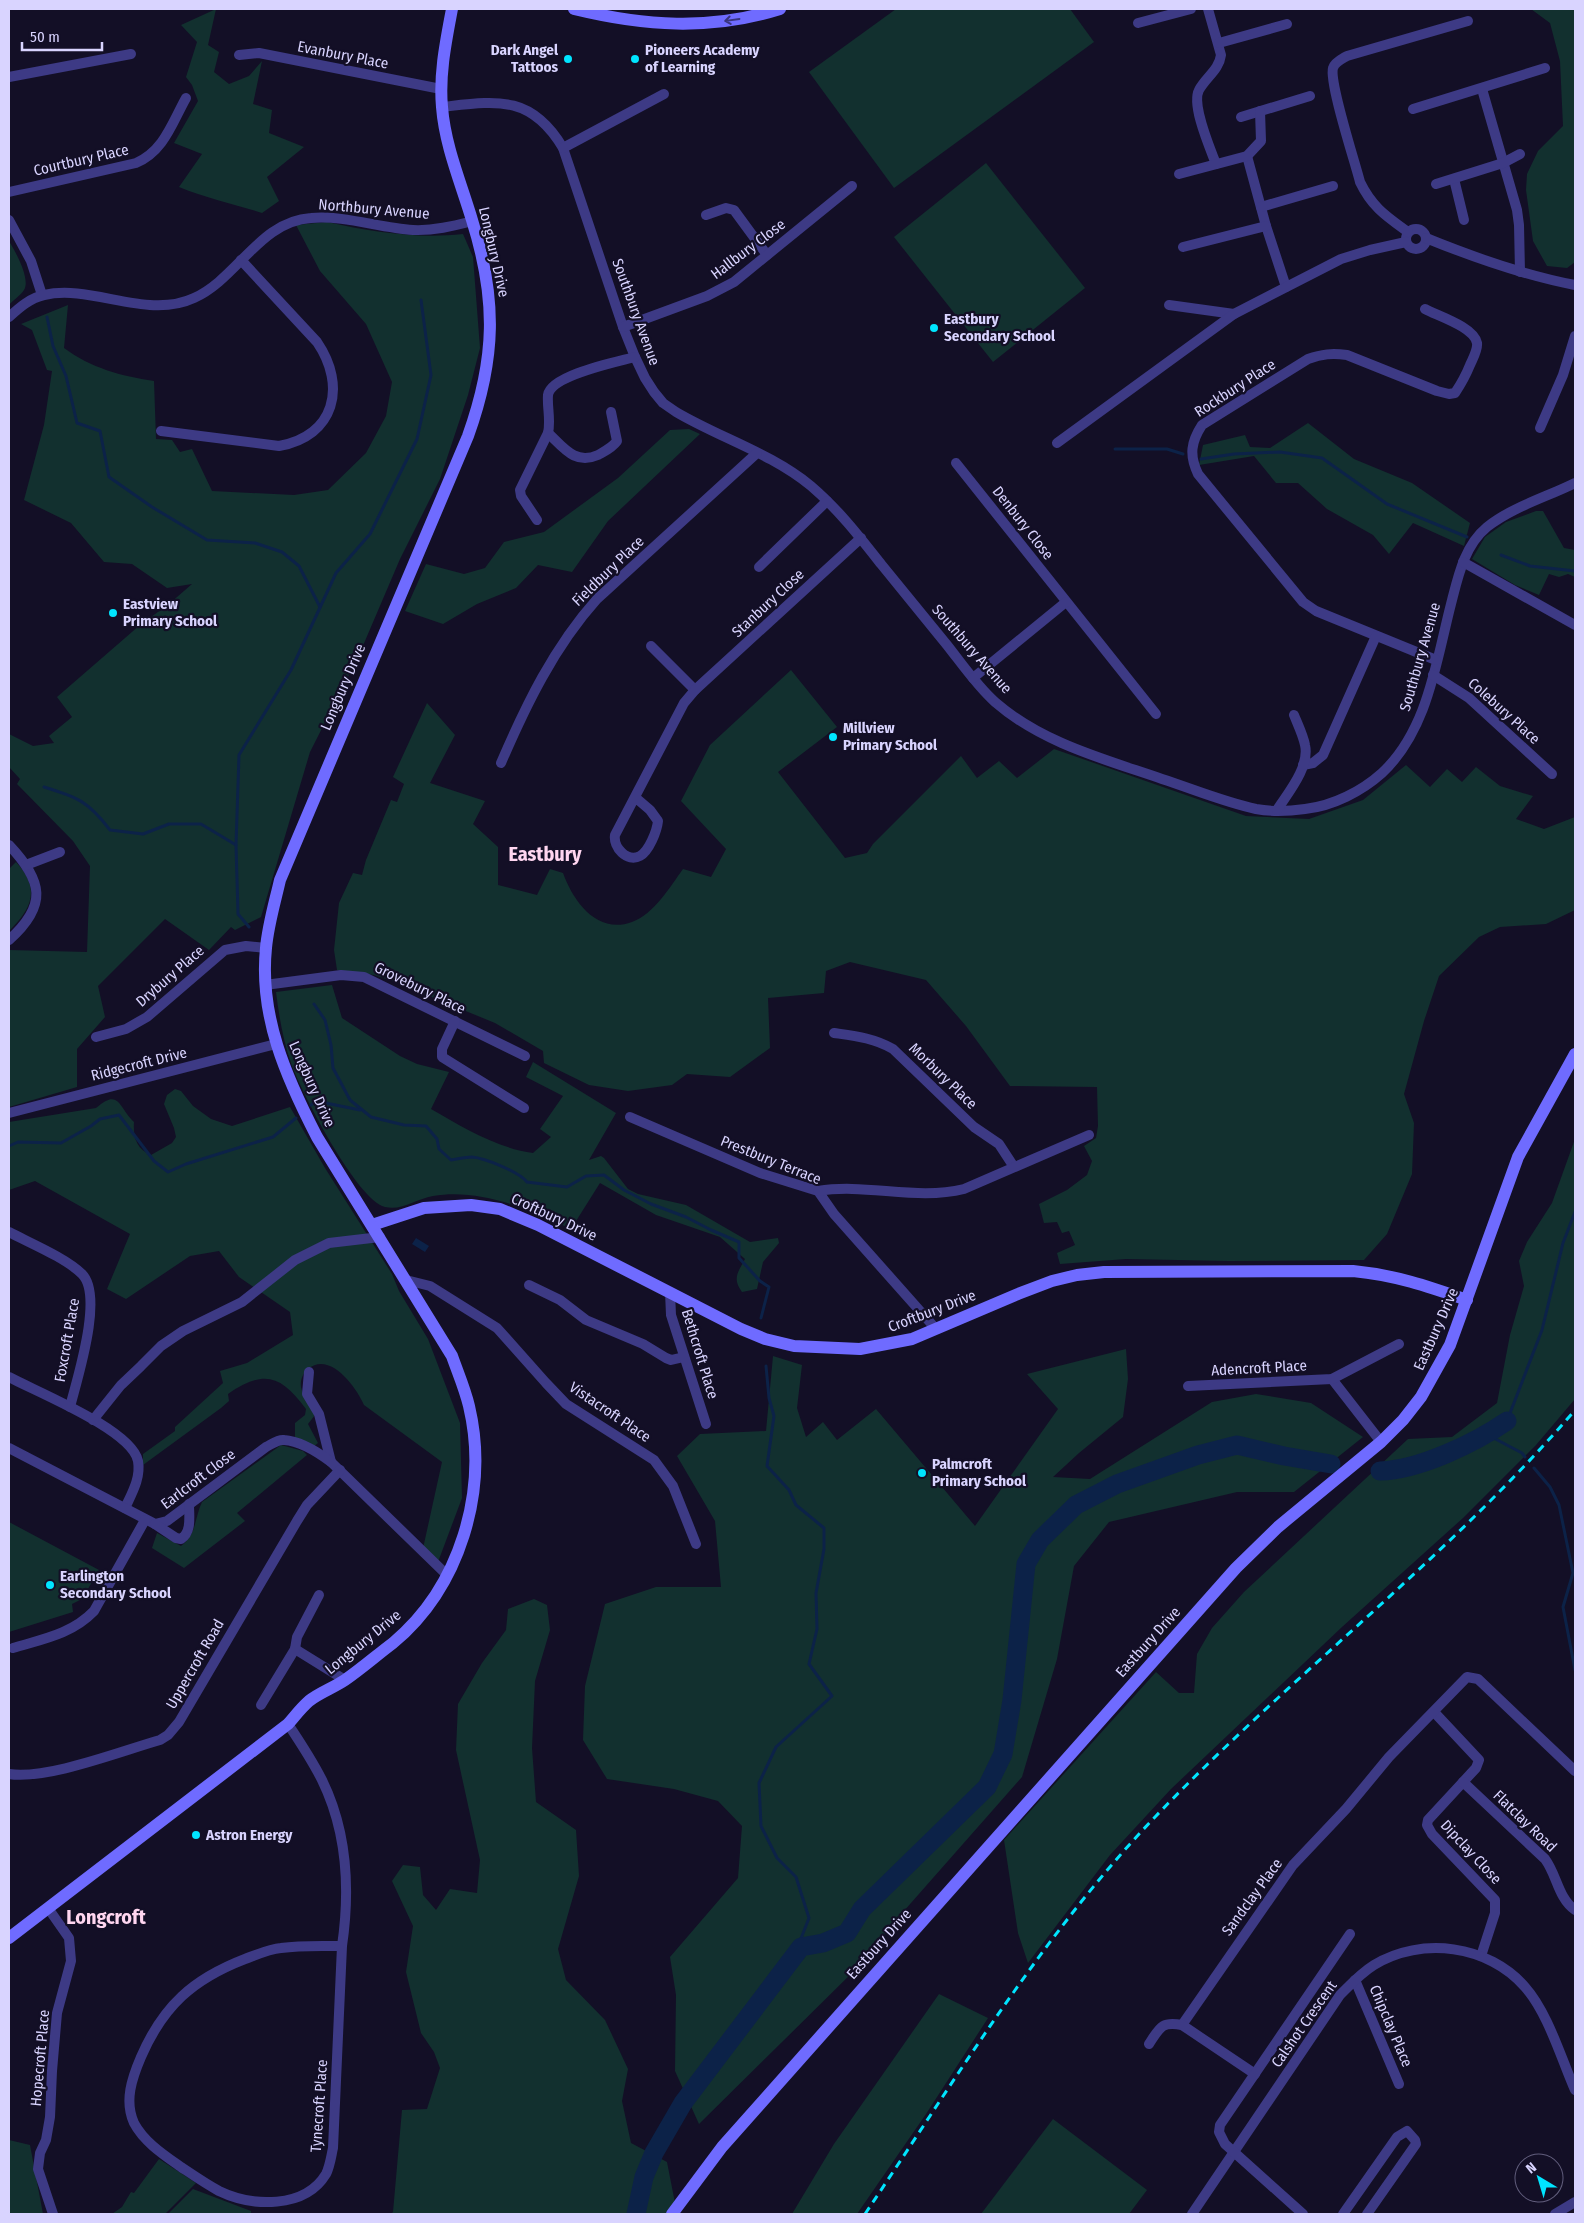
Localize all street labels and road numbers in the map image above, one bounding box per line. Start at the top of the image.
street label: Evanbury Place [296,37,390,73]
street label: Courtbury Place [32,140,130,180]
street label: Northbury Avenue [318,195,430,223]
street label: Longbury Drive [475,205,513,299]
street label: Hallbury Close [707,215,789,283]
street label: Southbury Avenue [608,256,664,368]
street label: Rockbury Place [1191,355,1279,421]
street label: Denbury Close [989,483,1057,563]
street label: Fieldbury Place [568,532,648,610]
street label: Stanbury Close [728,565,808,641]
street label: Southbury Avenue [928,601,1016,697]
street label: Southbury Avenue [1396,601,1444,713]
street label: Longbury Drive [317,641,369,733]
street label: Colebury Place [1464,674,1544,748]
street label: Drybury Place [132,942,208,1010]
street label: Grovebury Place [372,958,468,1018]
street label: Longbury Drive [285,1038,339,1130]
street label: Morbury Place [905,1039,981,1113]
street label: Ridgecroft Drive [89,1043,189,1085]
street label: Prestbury Terrace [718,1132,824,1188]
street label: Croftbury Drive [508,1189,600,1245]
street label: Eastbury Drive [1410,1285,1462,1373]
street label: Croftbury Drive [886,1286,978,1336]
street label: Foxcroft Place [51,1297,83,1383]
street label: Bethcroft Place [678,1307,722,1401]
street label: Adencroft Place [1211,1357,1307,1379]
street label: Vistacroft Place [566,1378,654,1446]
street label: Earlcroft Close [157,1445,239,1513]
street label: Eastbury Drive [1112,1603,1184,1681]
street label: Longbury Drive [322,1606,404,1678]
street label: Uppercroft Road [162,1616,228,1712]
street label: Flatclay Road [1490,1786,1560,1856]
street label: Dipclay Close [1437,1816,1505,1888]
street label: Sandclay Place [1218,1855,1286,1939]
street label: Eastbury Drive [843,1905,915,1983]
street label: Calshot Crescent [1267,1977,1341,2071]
street label: Chipclay Place [1366,1982,1416,2070]
street label: Hopecroft Place [27,2009,53,2107]
street label: Tynecroft Place [307,2059,331,2153]

